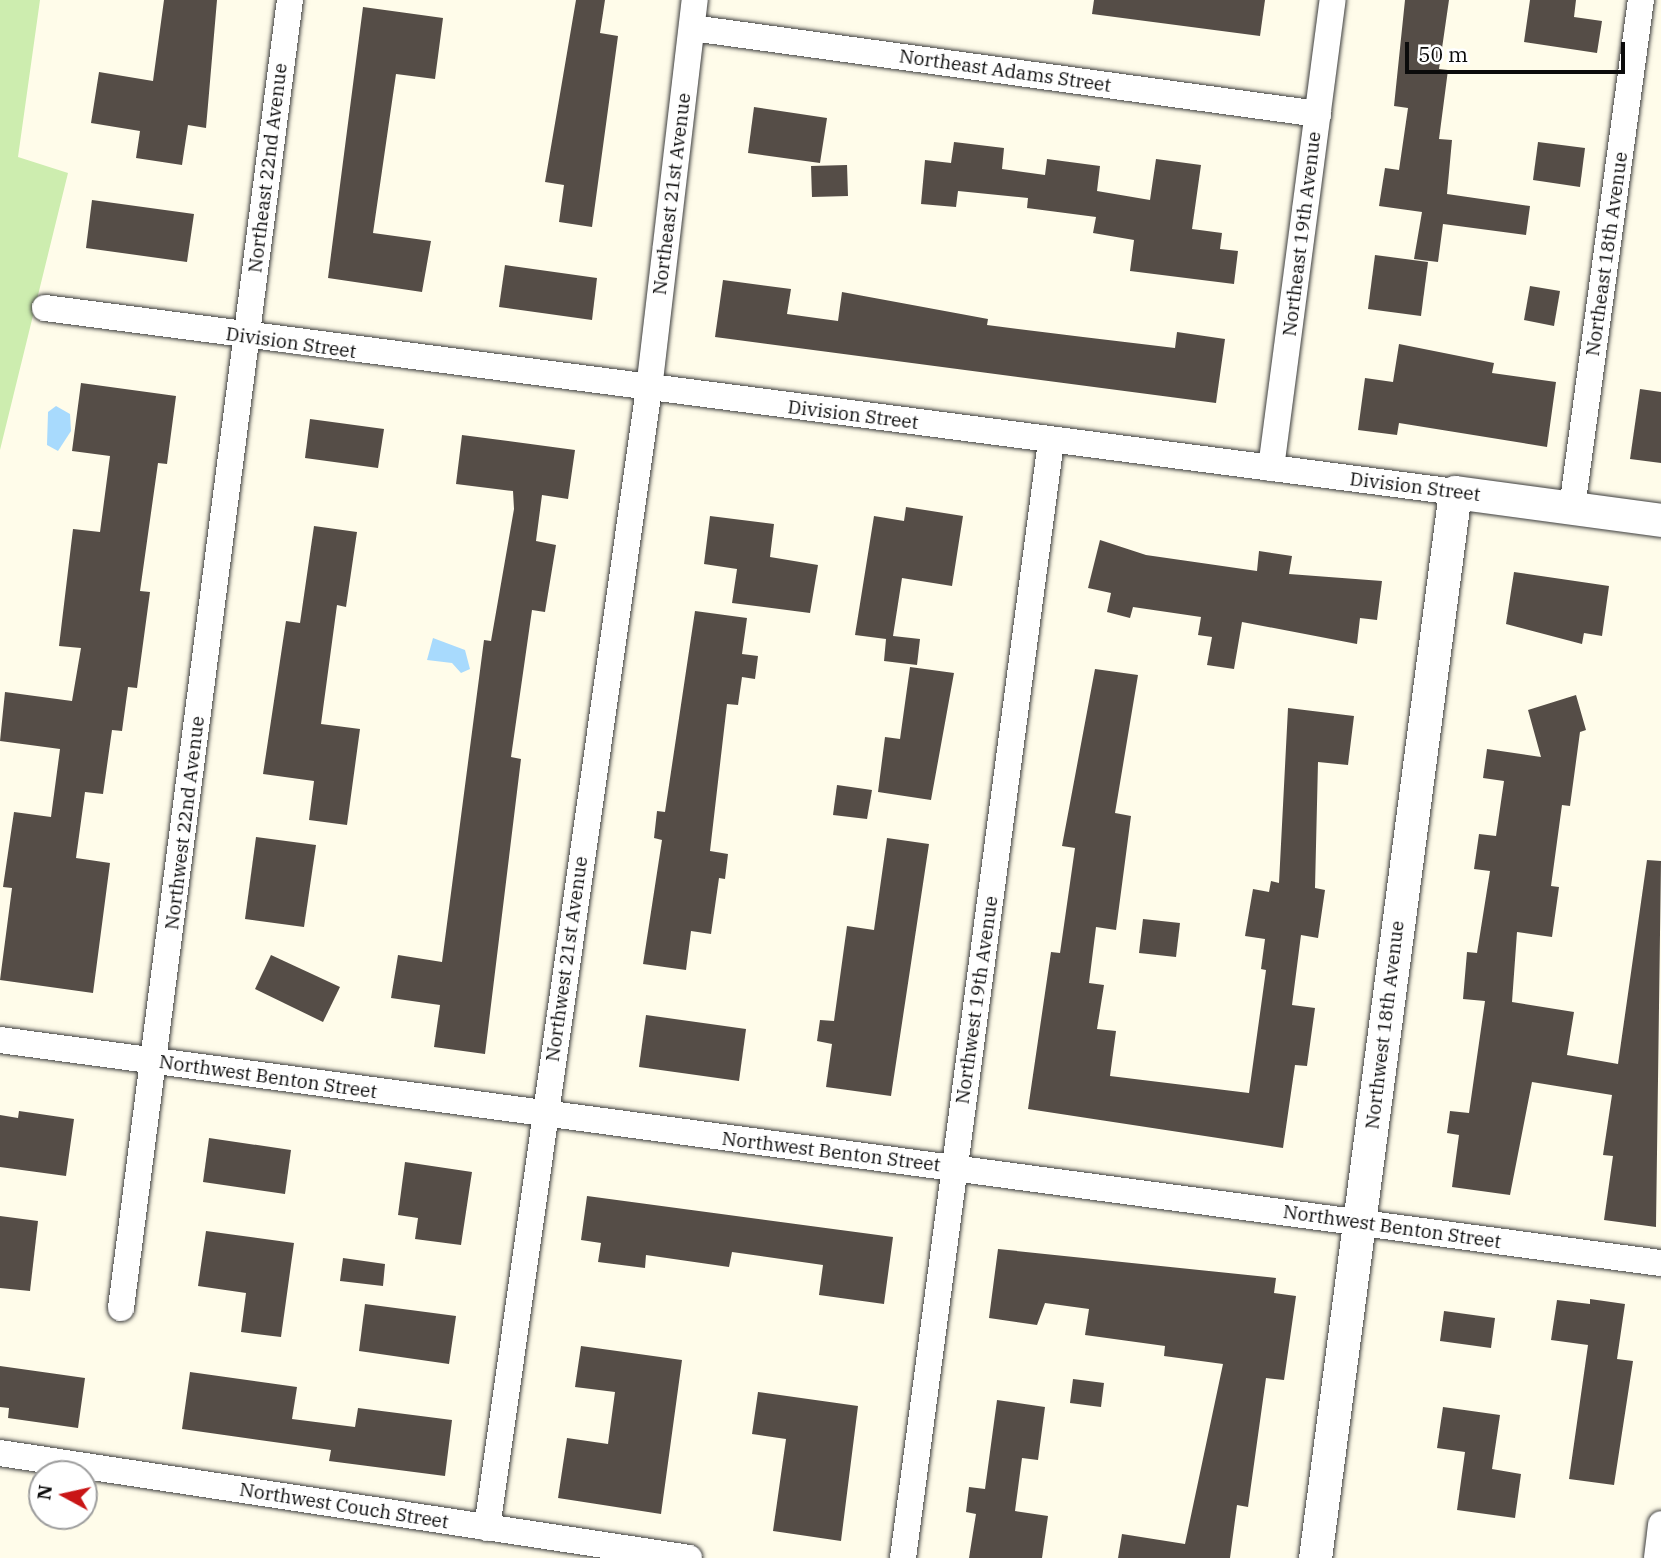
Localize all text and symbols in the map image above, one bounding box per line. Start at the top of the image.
scale bar [1409,28,1630,72]
text: 50 m [1418,40,1468,68]
street label: Northeast Adams Street [898,45,1112,97]
street label: Northeast 22nd Avenue [244,62,292,274]
street label: Northeast 21st Avenue [648,92,696,296]
street label: Northeast 19th Avenue [1278,130,1326,338]
street label: Northeast 18th Avenue [1581,150,1633,358]
street label: Division Street [224,323,358,363]
street label: Division Street [786,396,920,434]
street label: Division Street [1348,468,1482,506]
street label: Northwest 22nd Avenue [161,715,209,931]
street label: Northwest 21st Avenue [541,855,593,1063]
street label: Northwest 19th Avenue [951,894,1003,1106]
street label: Northwest 18th Avenue [1361,919,1409,1131]
street label: Northwest Benton Street [158,1050,378,1104]
street label: Northwest Benton Street [721,1127,941,1177]
street label: Northwest Benton Street [1282,1200,1502,1254]
north arrow [28,1460,98,1530]
street label: Northwest Couch Street [238,1478,450,1534]
text: N [31,1483,57,1501]

